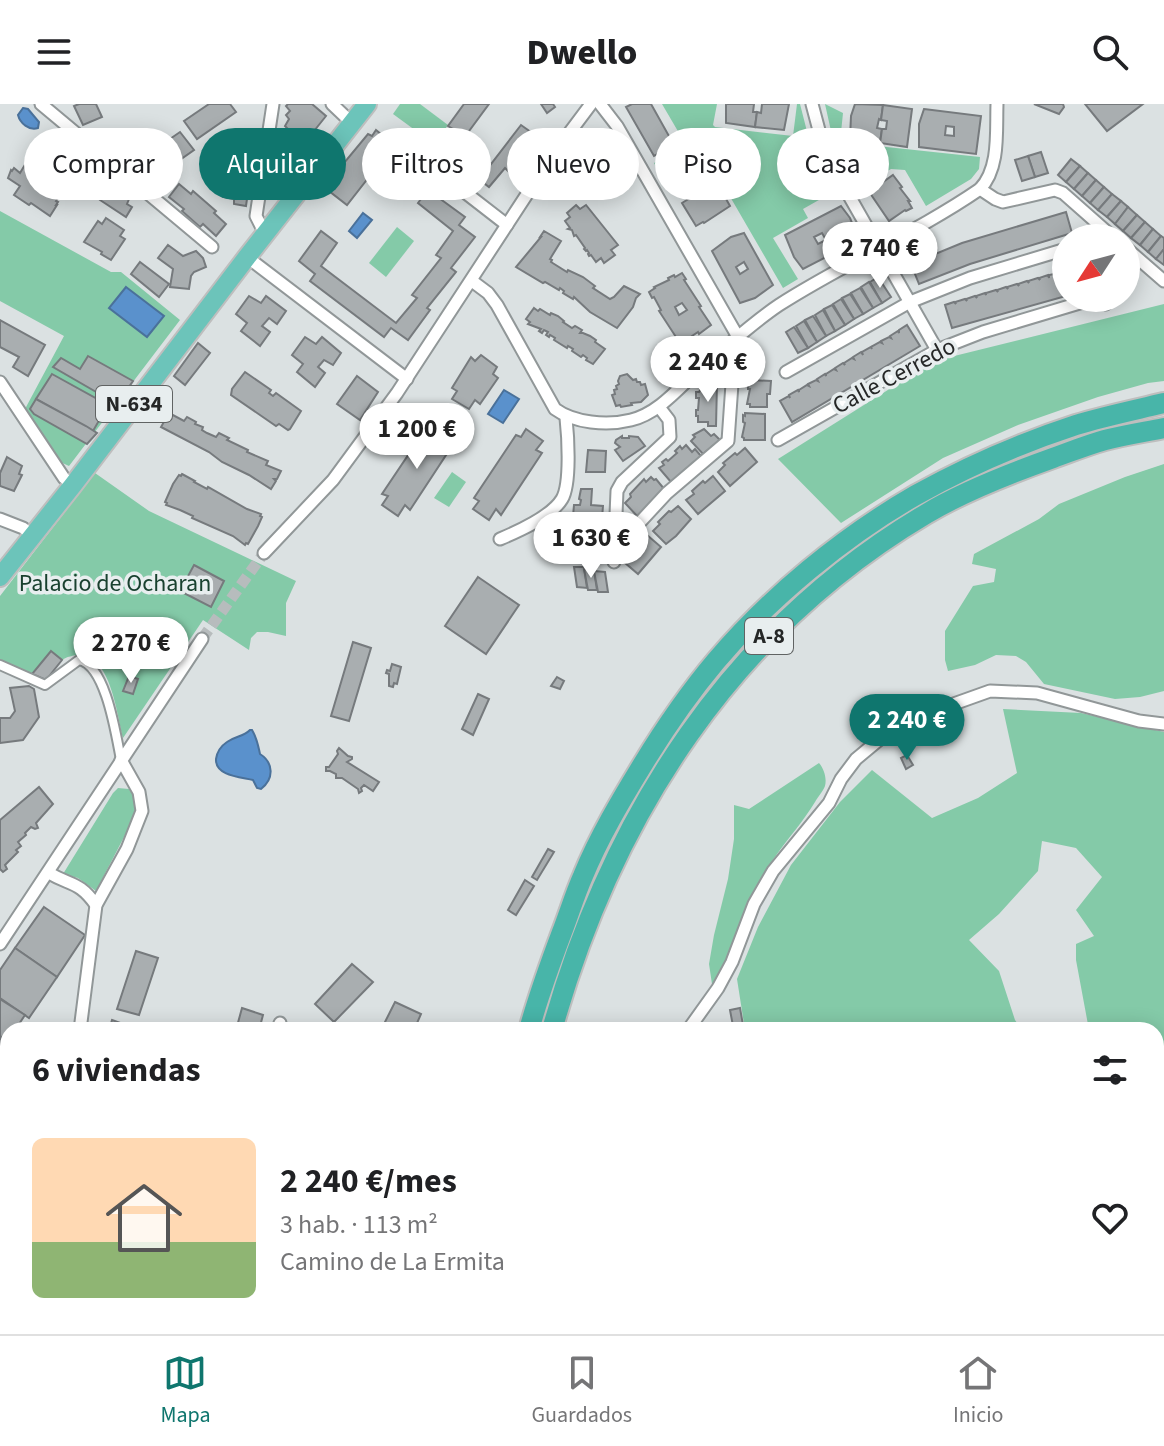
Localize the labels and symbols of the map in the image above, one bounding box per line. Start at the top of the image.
pin: 2 740 € [806,222,954,290]
north arrow [1052,224,1140,312]
street label: Calle Cerredo [826,329,962,423]
pin: 2 240 € [634,336,782,404]
road number: N-634 [96,386,172,422]
pin: 1 200 € [343,403,491,471]
pin: 1 630 € [517,512,665,580]
park label: Palacio de Ocharan [19,566,211,601]
pin: 2 270 € [57,617,205,685]
road number: A-8 [745,618,793,654]
pin: 2 240 € [833,694,981,762]

